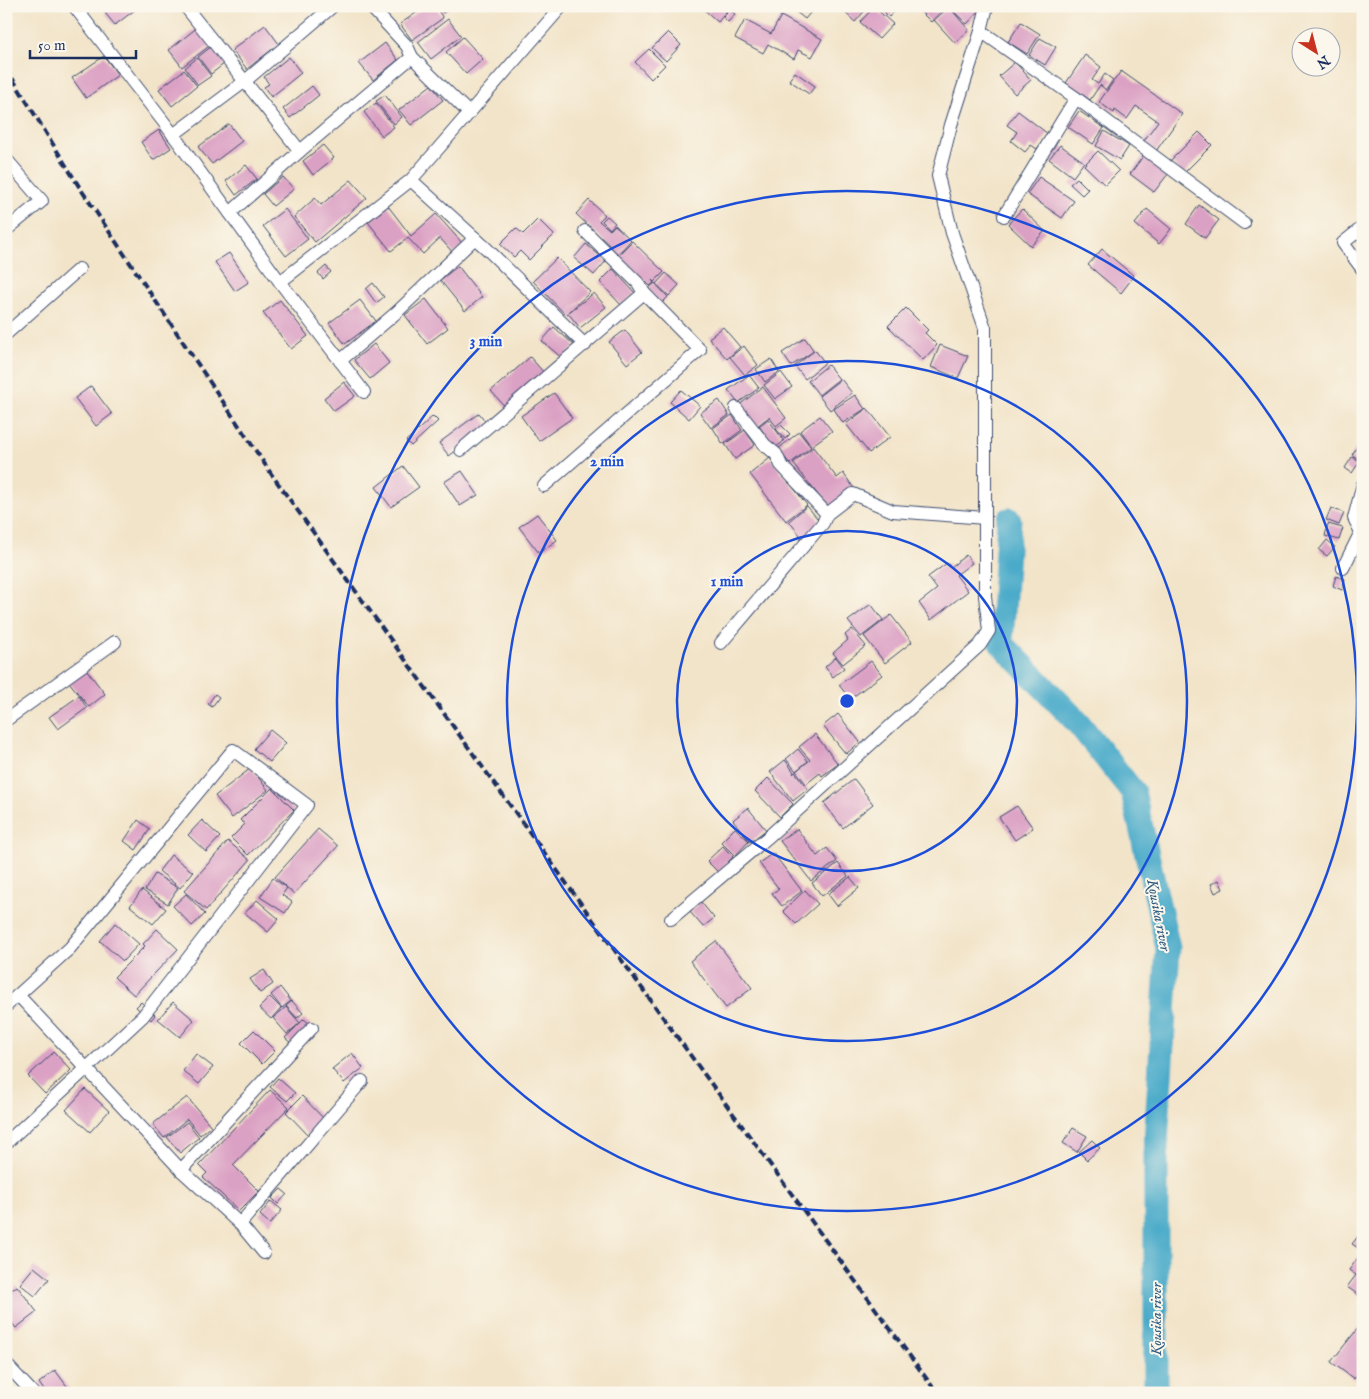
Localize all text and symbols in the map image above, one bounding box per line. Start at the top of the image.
scale bar [30,28,136,60]
north arrow [1292,28,1342,78]
text: 50 m [38,36,66,55]
text: N [1313,50,1334,73]
text: 3 min [470,332,502,351]
text: 2 min [590,452,624,471]
text: 1 min [711,572,743,591]
centre of rings [838,692,856,710]
water label: Kousika river [1142,877,1175,954]
water label: Kousika river [1147,1282,1166,1356]

